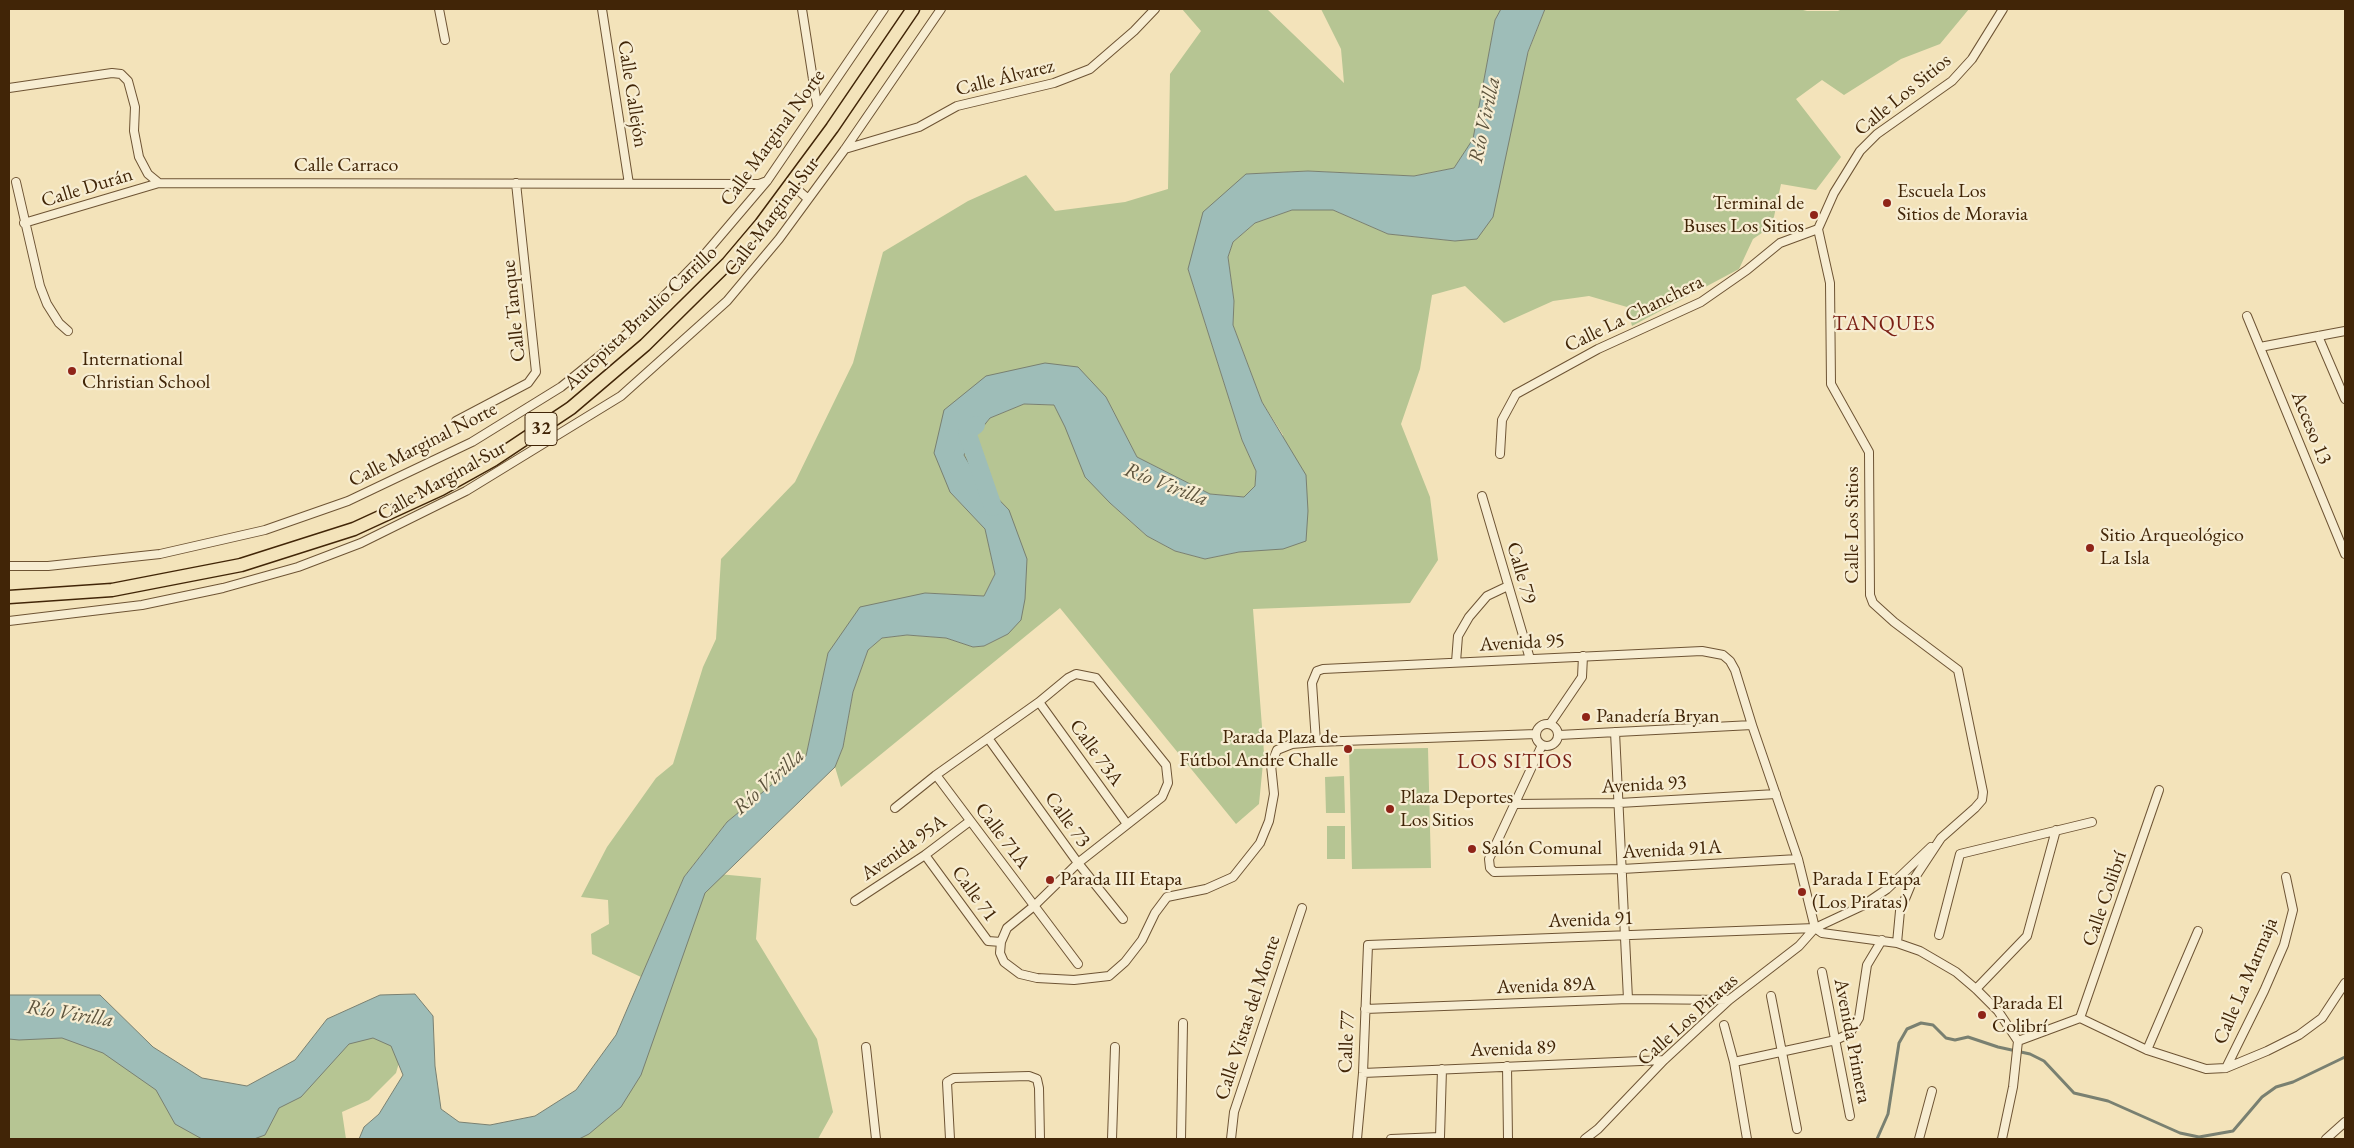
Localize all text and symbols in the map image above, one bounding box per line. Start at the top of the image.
street label: Calle Callejón [612,39,652,149]
street label: Calle Los Sitios [1850,49,1956,141]
street label: Calle Álvarez [953,54,1057,102]
street label: Calle Marginal Norte [715,65,831,211]
water label: Río Virilla [1464,75,1506,165]
street label: Calle Marginal Sur [719,153,825,281]
street label: Calle Carraco [294,154,398,178]
street label: Calle Durán [38,163,136,213]
place label: Escuela Los Sitios de Moravia [1897,180,2028,227]
place label: Terminal de Buses Los Sitios [1683,192,1804,239]
marker: Escuela Los Sitios de Moravia [1881,197,1893,209]
marker: Terminal de Buses Los Sitios [1808,209,1820,221]
street label: Autopista Braulio Carrillo [559,241,723,395]
street label: Calle Tanque [497,259,531,363]
street label: Calle La Chanchera [1561,270,1707,358]
district label: TANQUES [1831,311,1937,337]
place label: International Christian School [82,348,210,395]
marker: International Christian School [66,365,78,377]
street label: Acceso 13 [2286,388,2336,468]
street label: Calle Marginal Norte [345,397,501,493]
road number: 32 [525,412,557,446]
street label: Calle Marginal Sur [374,436,510,526]
water label: Río Virilla [1121,458,1211,512]
street label: Calle Los Sitios [1841,466,1865,584]
place label: Sitio Arqueológico La Isla [2100,524,2244,571]
street label: Calle 79 [1501,540,1541,606]
marker: Sitio Arqueológico La Isla [2084,542,2096,554]
street label: Avenida 95 [1479,629,1565,657]
place label: Panadería Bryan [1596,705,1719,729]
marker: Panadería Bryan [1580,711,1592,723]
street label: Calle 73A [1064,715,1128,791]
place label: Parada Plaza de Fútbol Andre Challe [1179,726,1338,773]
water label: Río Virilla [728,743,810,821]
marker: Parada Plaza de Fútbol Andre Challe [1342,743,1354,755]
district label: LOS SITIOS [1456,749,1574,775]
street label: Avenida 93 [1601,771,1687,799]
place label: Plaza Deportes Los Sitios [1400,786,1513,833]
street label: Calle 73 [1039,788,1095,852]
street label: Calle 71A [969,798,1035,874]
marker: Plaza Deportes Los Sitios [1384,803,1396,815]
street label: Avenida 95A [857,810,951,886]
street label: Avenida 91A [1622,835,1722,865]
place label: Salón Comunal [1482,837,1602,861]
marker: Salón Comunal [1466,843,1478,855]
street label: Calle Colibrí [2078,848,2132,950]
street label: Calle 71 [946,862,1002,926]
place label: Parada III Etapa [1060,868,1182,892]
place label: Parada I Etapa (Los Piratas) [1812,868,1921,915]
marker: Parada III Etapa [1044,874,1056,886]
marker: Parada I Etapa (Los Piratas) [1796,886,1808,898]
street label: Avenida 91 [1548,907,1634,933]
street label: Calle La Marmaja [2209,914,2283,1048]
street label: Calle Vistas del Monte [1210,933,1286,1103]
street label: Calle Los Piratas [1633,969,1743,1071]
street label: Avenida 89A [1496,972,1596,1000]
street label: Avenida Primera [1828,977,1876,1105]
place label: Parada El Colibrí [1992,992,2063,1039]
water label: Río Virilla [25,995,115,1033]
marker: Parada El Colibrí [1976,1009,1988,1021]
street label: Calle 77 [1334,1010,1360,1074]
street label: Avenida 89 [1470,1036,1556,1062]

